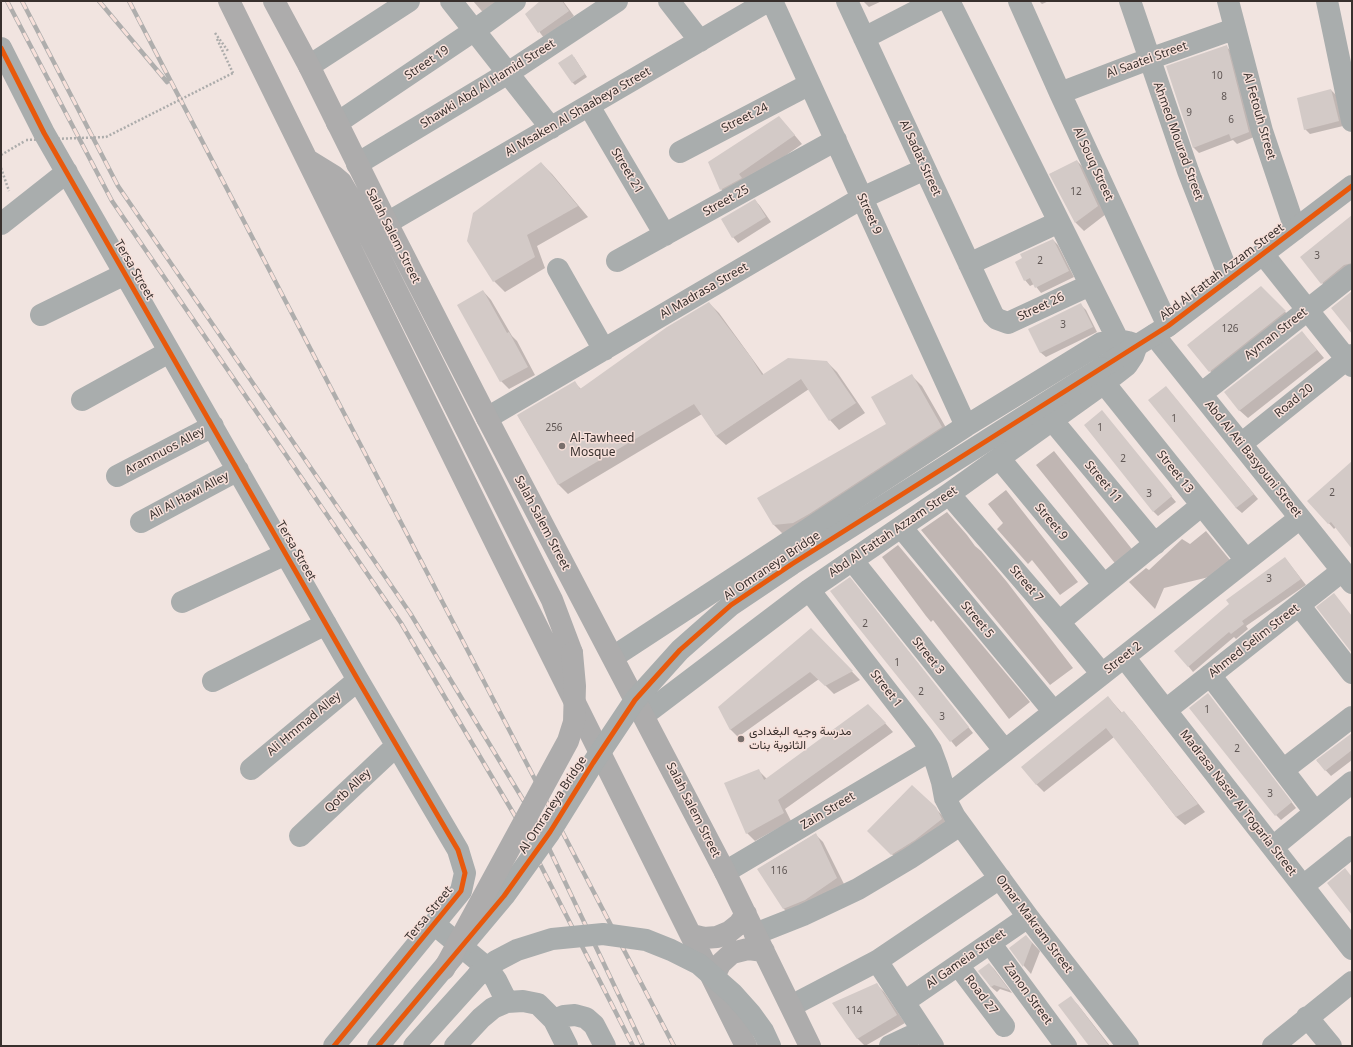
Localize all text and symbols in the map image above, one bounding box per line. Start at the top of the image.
street label: Shawki Abd Al Hamid Street [418,37,558,131]
street label: Al Saatei Street [1105,39,1189,81]
street label: Street 19 [402,43,452,83]
street label: Al Msaken Al Shaabeya Street [503,64,653,160]
house number: 10 [1211,70,1223,82]
street label: Al Fetouh Street [1240,71,1278,161]
street label: Ahmed Mourad Street [1150,80,1206,202]
house number: 8 [1221,91,1227,103]
street label: Street 24 [719,100,771,136]
house number: 9 [1186,107,1192,119]
house number: 6 [1228,114,1234,126]
street label: Al Sadat Street [896,118,944,198]
street label: Al Souq Street [1070,125,1116,203]
street label: Street 21 [608,146,646,196]
street label: Street 25 [700,182,752,220]
street label: Salah Salem Street [363,186,423,286]
house number: 12 [1070,186,1082,198]
street label: Street 9 [854,191,884,237]
street label: Abd Al Fattah Azzam Street [1157,221,1287,323]
street label: Tersa Street [111,238,157,302]
house number: 3 [1314,250,1320,262]
house number: 2 [1037,255,1043,267]
street label: Al Madrasa Street [657,260,751,322]
street label: Street 26 [1015,290,1067,324]
street label: Ayman Street [1242,305,1310,363]
house number: 3 [1060,319,1066,331]
house number: 126 [1221,323,1239,335]
street label: Road 20 [1272,381,1316,421]
street label: Abd Al Ati Basyouni Street [1202,398,1304,520]
house number: 1 [1171,413,1177,425]
house number: 256 [545,422,563,434]
house number: 1 [1097,422,1103,434]
street label: Aramnuos Alley [123,424,207,478]
place label: Al-Tawheed Mosque [570,432,634,460]
marker: Al-Tawheed Mosque [557,441,567,451]
street label: Street 13 [1154,448,1196,496]
house number: 2 [1120,453,1126,465]
street label: Street 11 [1081,458,1125,506]
street label: Ali Al Hawi Alley [146,469,232,523]
street label: Salah Salem Street [511,473,573,573]
street label: Abd Al Fattah Azzam Street [826,484,960,580]
house number: 2 [1329,487,1335,499]
house number: 3 [1146,488,1152,500]
street label: Street 9 [1032,501,1070,543]
street label: Tersa Street [273,519,319,583]
street label: Al Omraneya Bridge [721,528,823,604]
street label: Street 7 [1006,563,1046,605]
house number: 3 [1266,573,1272,585]
street label: Street 5 [958,599,996,641]
street label: Ahmed Selim Street [1206,601,1302,681]
house number: 2 [862,618,868,630]
street label: Street 3 [909,635,947,677]
street label: Street 2 [1101,639,1145,677]
house number: 1 [894,657,900,669]
street label: Street 1 [867,667,905,711]
house number: 2 [918,686,924,698]
street label: Ali Hmmad Alley [264,689,344,759]
house number: 1 [1204,704,1210,716]
house number: 3 [939,711,945,723]
place label: مدرسة وجيه البغدادى الثانوية بنات [749,725,851,753]
street label: Madrasa Naser Al Togaria Street [1177,727,1299,879]
marker: مدرسة وجيه البغدادى الثانوية بنات [736,734,746,744]
house number: 2 [1234,743,1240,755]
street label: Al Omraneya Bridge [516,754,590,856]
street label: Salah Salem Street [663,760,723,860]
street label: Qotb Alley [322,766,374,816]
house number: 3 [1267,788,1273,800]
street label: Zain Street [798,789,858,833]
house number: 116 [770,865,788,877]
street label: Omar Makram Street [993,872,1075,976]
street label: Tersa Street [402,884,456,944]
street label: Al Gameia Street [923,926,1009,992]
street label: Zanon Street [1001,961,1055,1027]
street label: Road 27 [962,972,1000,1018]
house number: 114 [845,1005,863,1017]

